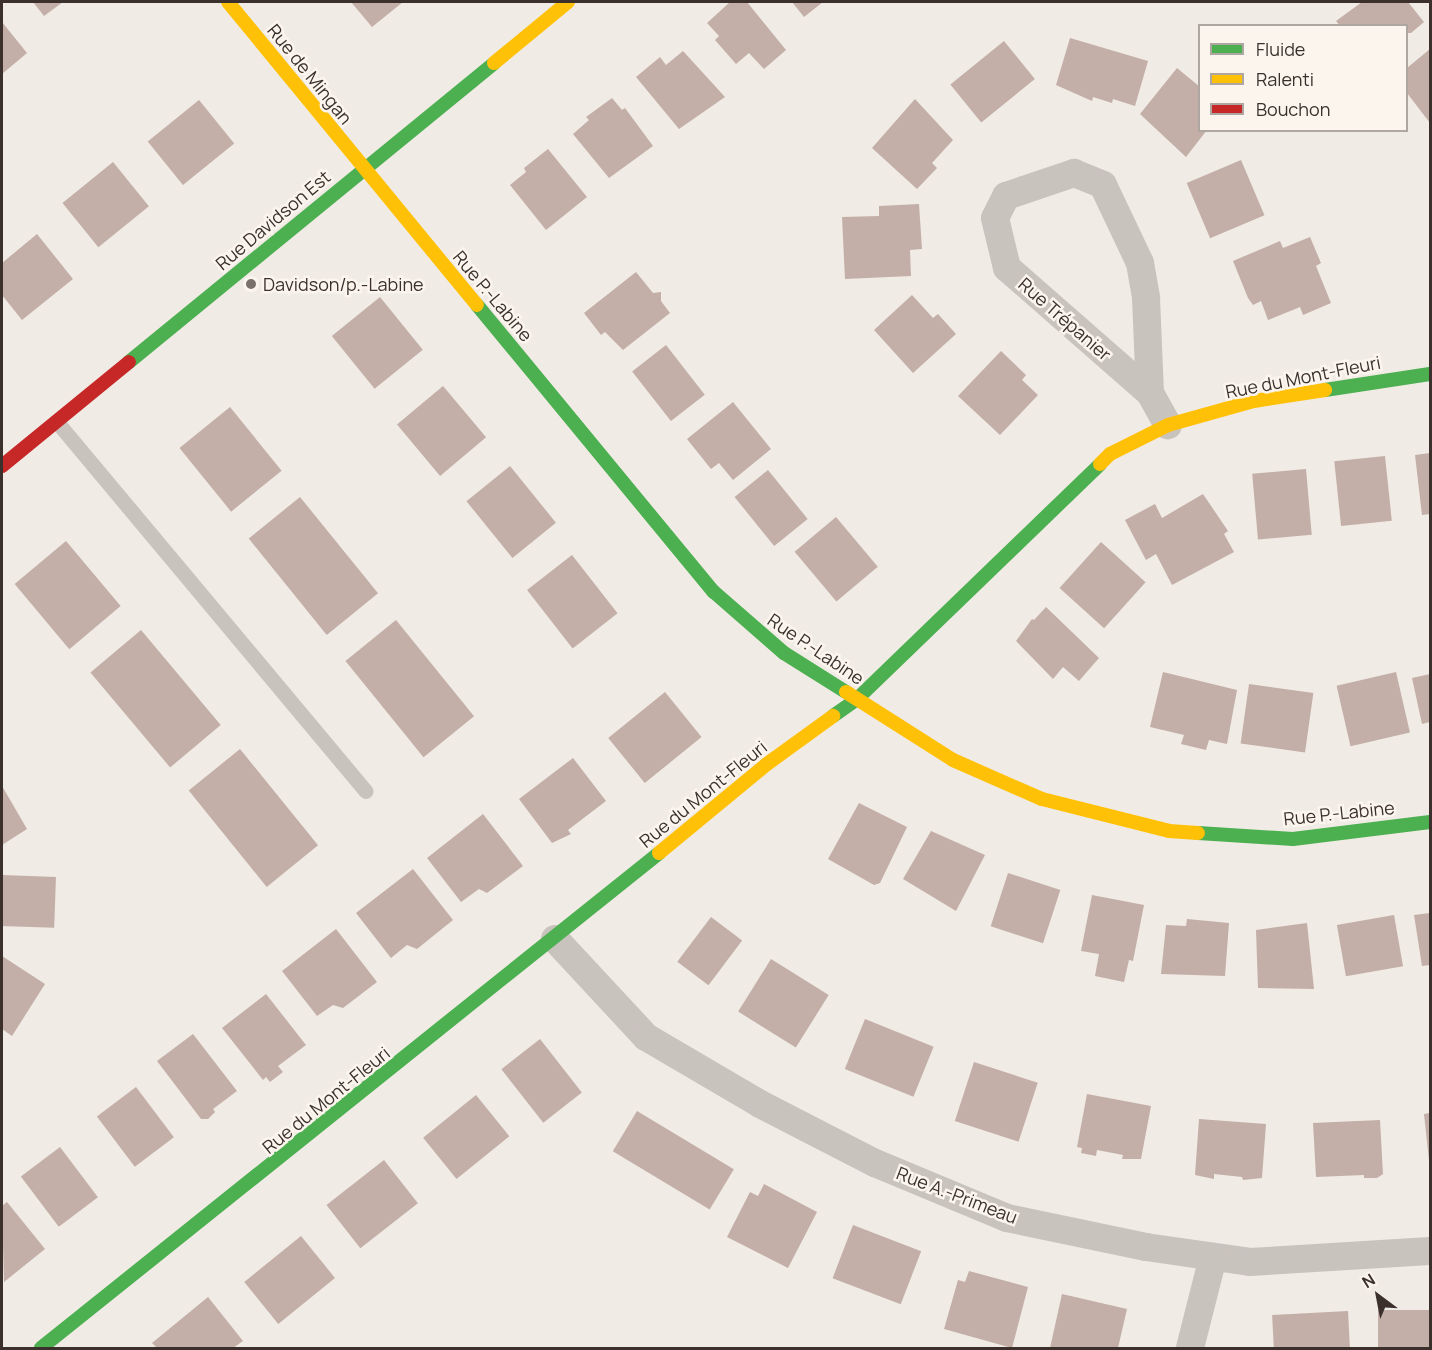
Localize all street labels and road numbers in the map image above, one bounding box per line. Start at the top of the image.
street label: Rue de Mingan [263,20,357,128]
street label: Rue Davidson Est [211,166,335,274]
street label: Rue P.-Labine [449,246,537,346]
street label: Rue Trépanier [1014,273,1116,365]
street label: Rue du Mont-Fleuri [1224,351,1382,403]
street label: Rue P.-Labine [764,609,868,689]
street label: Rue du Mont-Fleuri [635,736,771,852]
street label: Rue P.-Labine [1282,796,1396,830]
street label: Rue du Mont-Fleuri [258,1042,394,1158]
street label: Rue A.-Primeau [894,1162,1020,1228]

